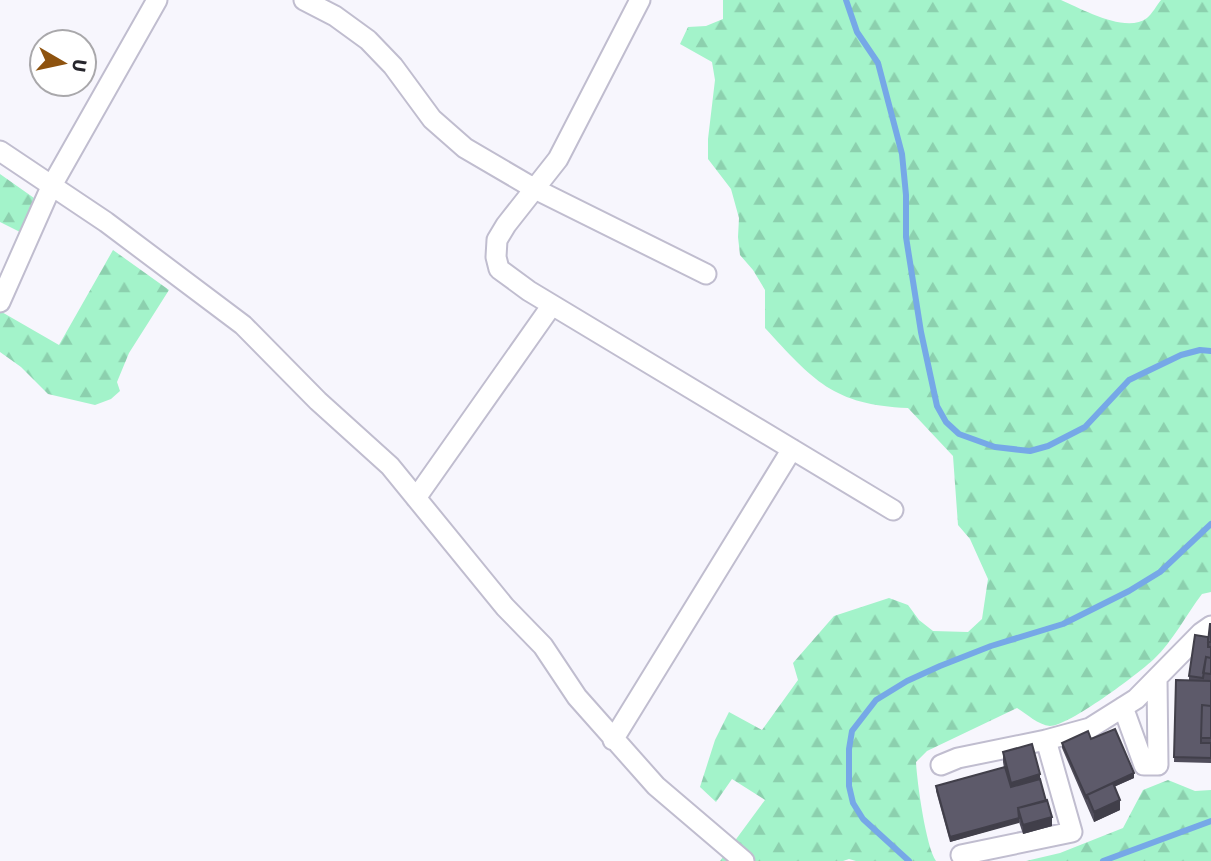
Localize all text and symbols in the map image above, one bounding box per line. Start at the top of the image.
north arrow [28,28,98,98]
text: U [66,57,92,74]

